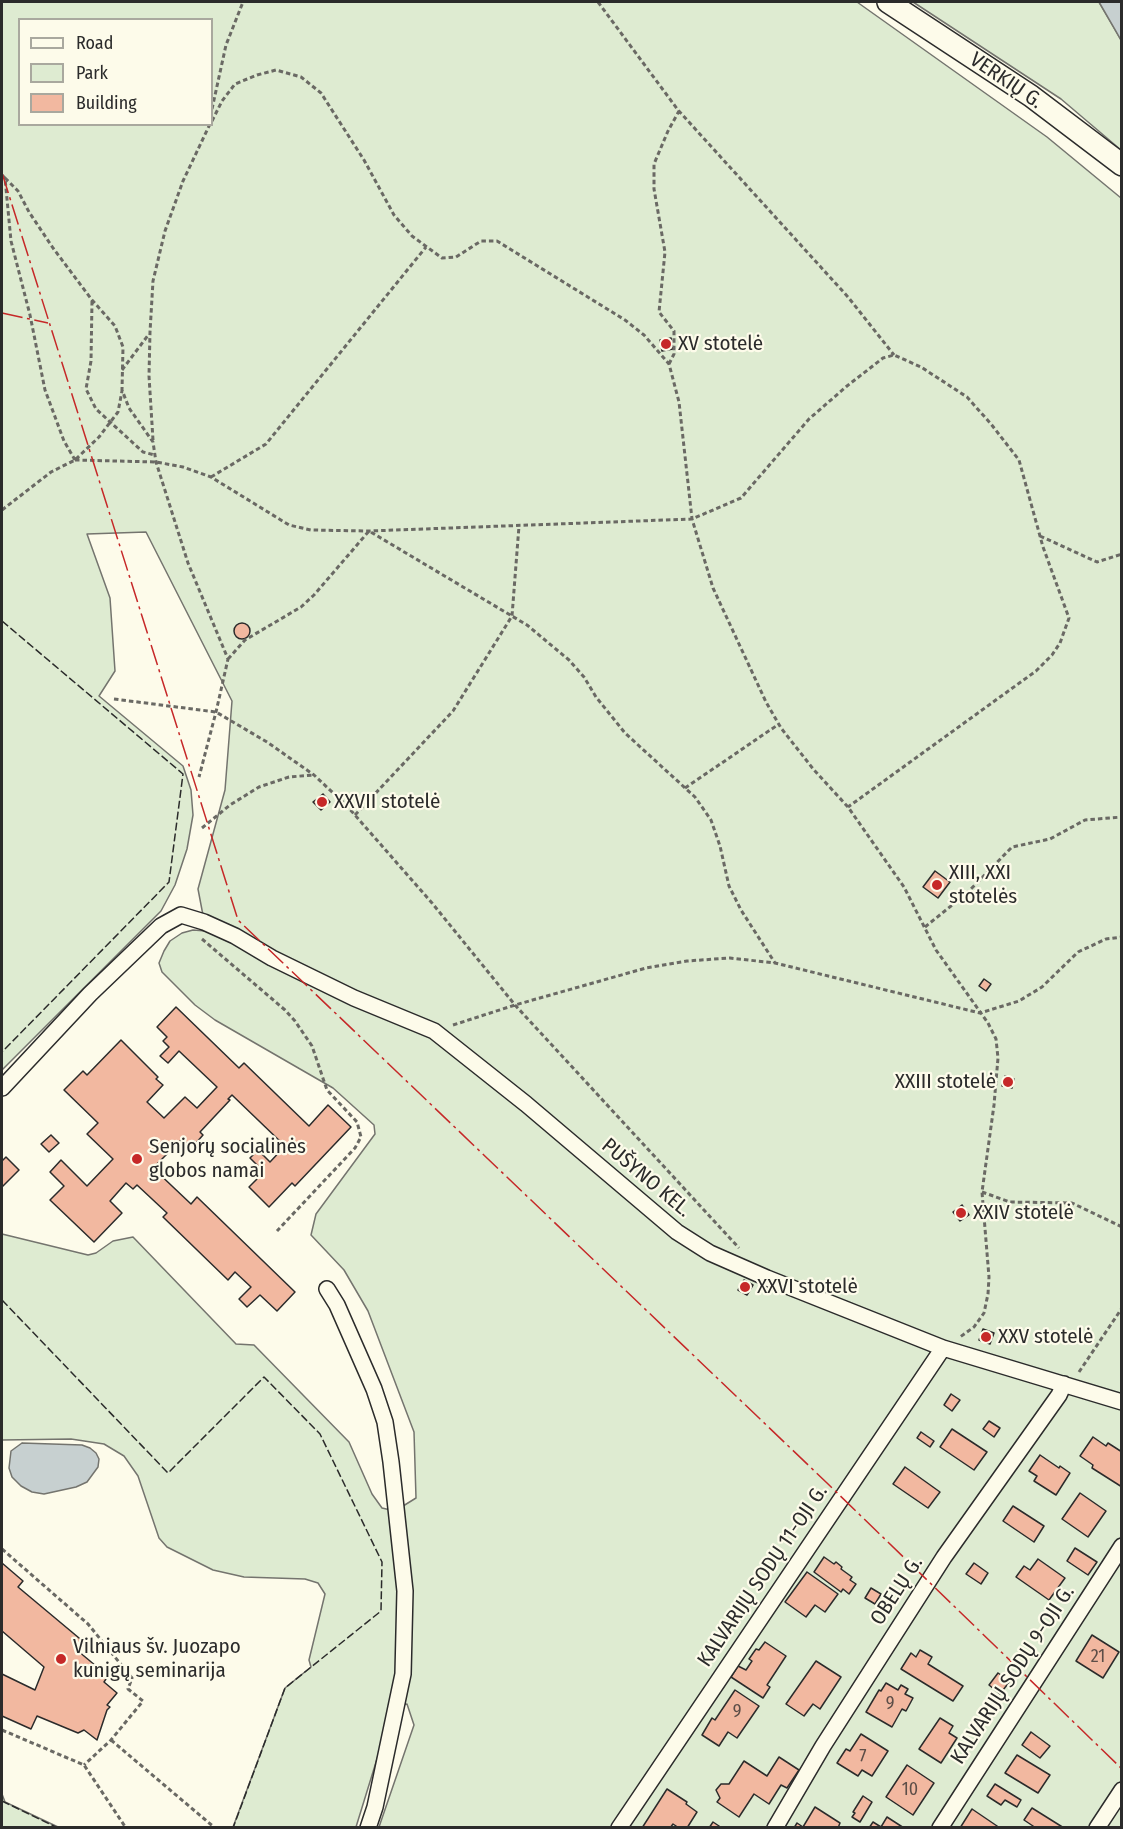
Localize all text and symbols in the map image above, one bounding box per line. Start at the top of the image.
legend [18,18,213,126]
text: Road [76,32,113,54]
street label: VERKIŲ G. [965,48,1047,114]
text: Park [76,62,108,84]
text: Building [76,92,137,114]
place label: XV stotelė [678,331,763,357]
marker: XV stotelė [659,337,673,351]
place label: XXVII stotelė [334,789,440,815]
marker: XXVII stotelė [315,795,329,809]
place label: XIII, XXI stotelės [949,860,1017,910]
marker: XIII, XXI stotelės [930,878,944,892]
place label: XXIII stotelė [895,1069,996,1095]
marker: XXIII stotelė [1001,1075,1015,1089]
street label: PUŠYNO KEL. [596,1133,696,1223]
place label: Senjorų socialinės globos namai [149,1134,306,1184]
marker: Senjorų socialinės globos namai [130,1152,144,1166]
place label: XXIV stotelė [973,1200,1074,1226]
marker: XXIV stotelė [954,1206,968,1220]
place label: XXVI stotelė [757,1274,858,1300]
marker: XXVI stotelė [738,1280,752,1294]
place label: XXV stotelė [998,1324,1093,1350]
marker: XXV stotelė [979,1330,993,1344]
street label: KALVARIJŲ SODŲ 11-OJI G. [693,1480,833,1672]
street label: OBELŲ G. [865,1552,929,1630]
street label: KALVARIJŲ SODŲ 9-OJI G. [946,1581,1080,1769]
place label: Vilniaus šv. Juozapo kunigų seminarija [73,1634,241,1684]
house number: 21 [1091,1646,1105,1668]
marker: Vilniaus šv. Juozapo kunigų seminarija [54,1652,68,1666]
house number: 9 [886,1693,894,1715]
house number: 9 [733,1701,741,1723]
house number: 7 [859,1746,867,1768]
house number: 10 [902,1779,918,1801]

